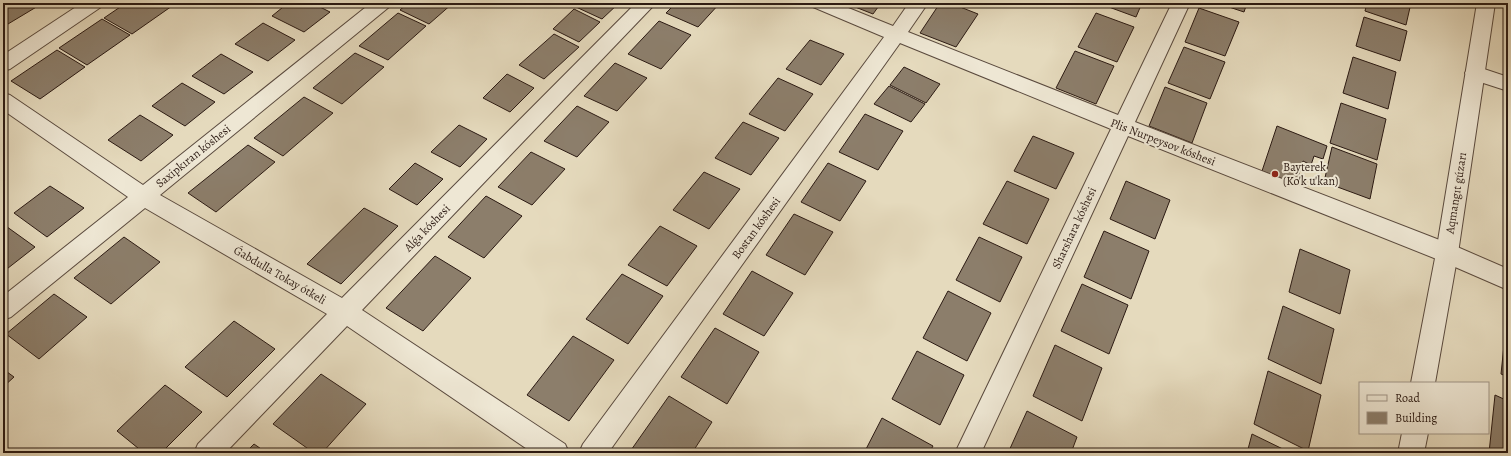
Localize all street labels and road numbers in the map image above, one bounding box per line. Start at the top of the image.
street label: Plis Nurpeysov kóshesi [1108,115,1218,169]
street label: Saxipkıran kóshesi [152,121,234,191]
street label: Aqmangıt gúzarı [1441,151,1470,236]
street label: Sharshara kóshesi [1048,184,1100,272]
street label: Bostan kóshesi [728,194,784,262]
street label: Alǵa kóshesi [400,201,454,256]
street label: Ǵabdulla Tokay ótkeli [231,242,329,308]

